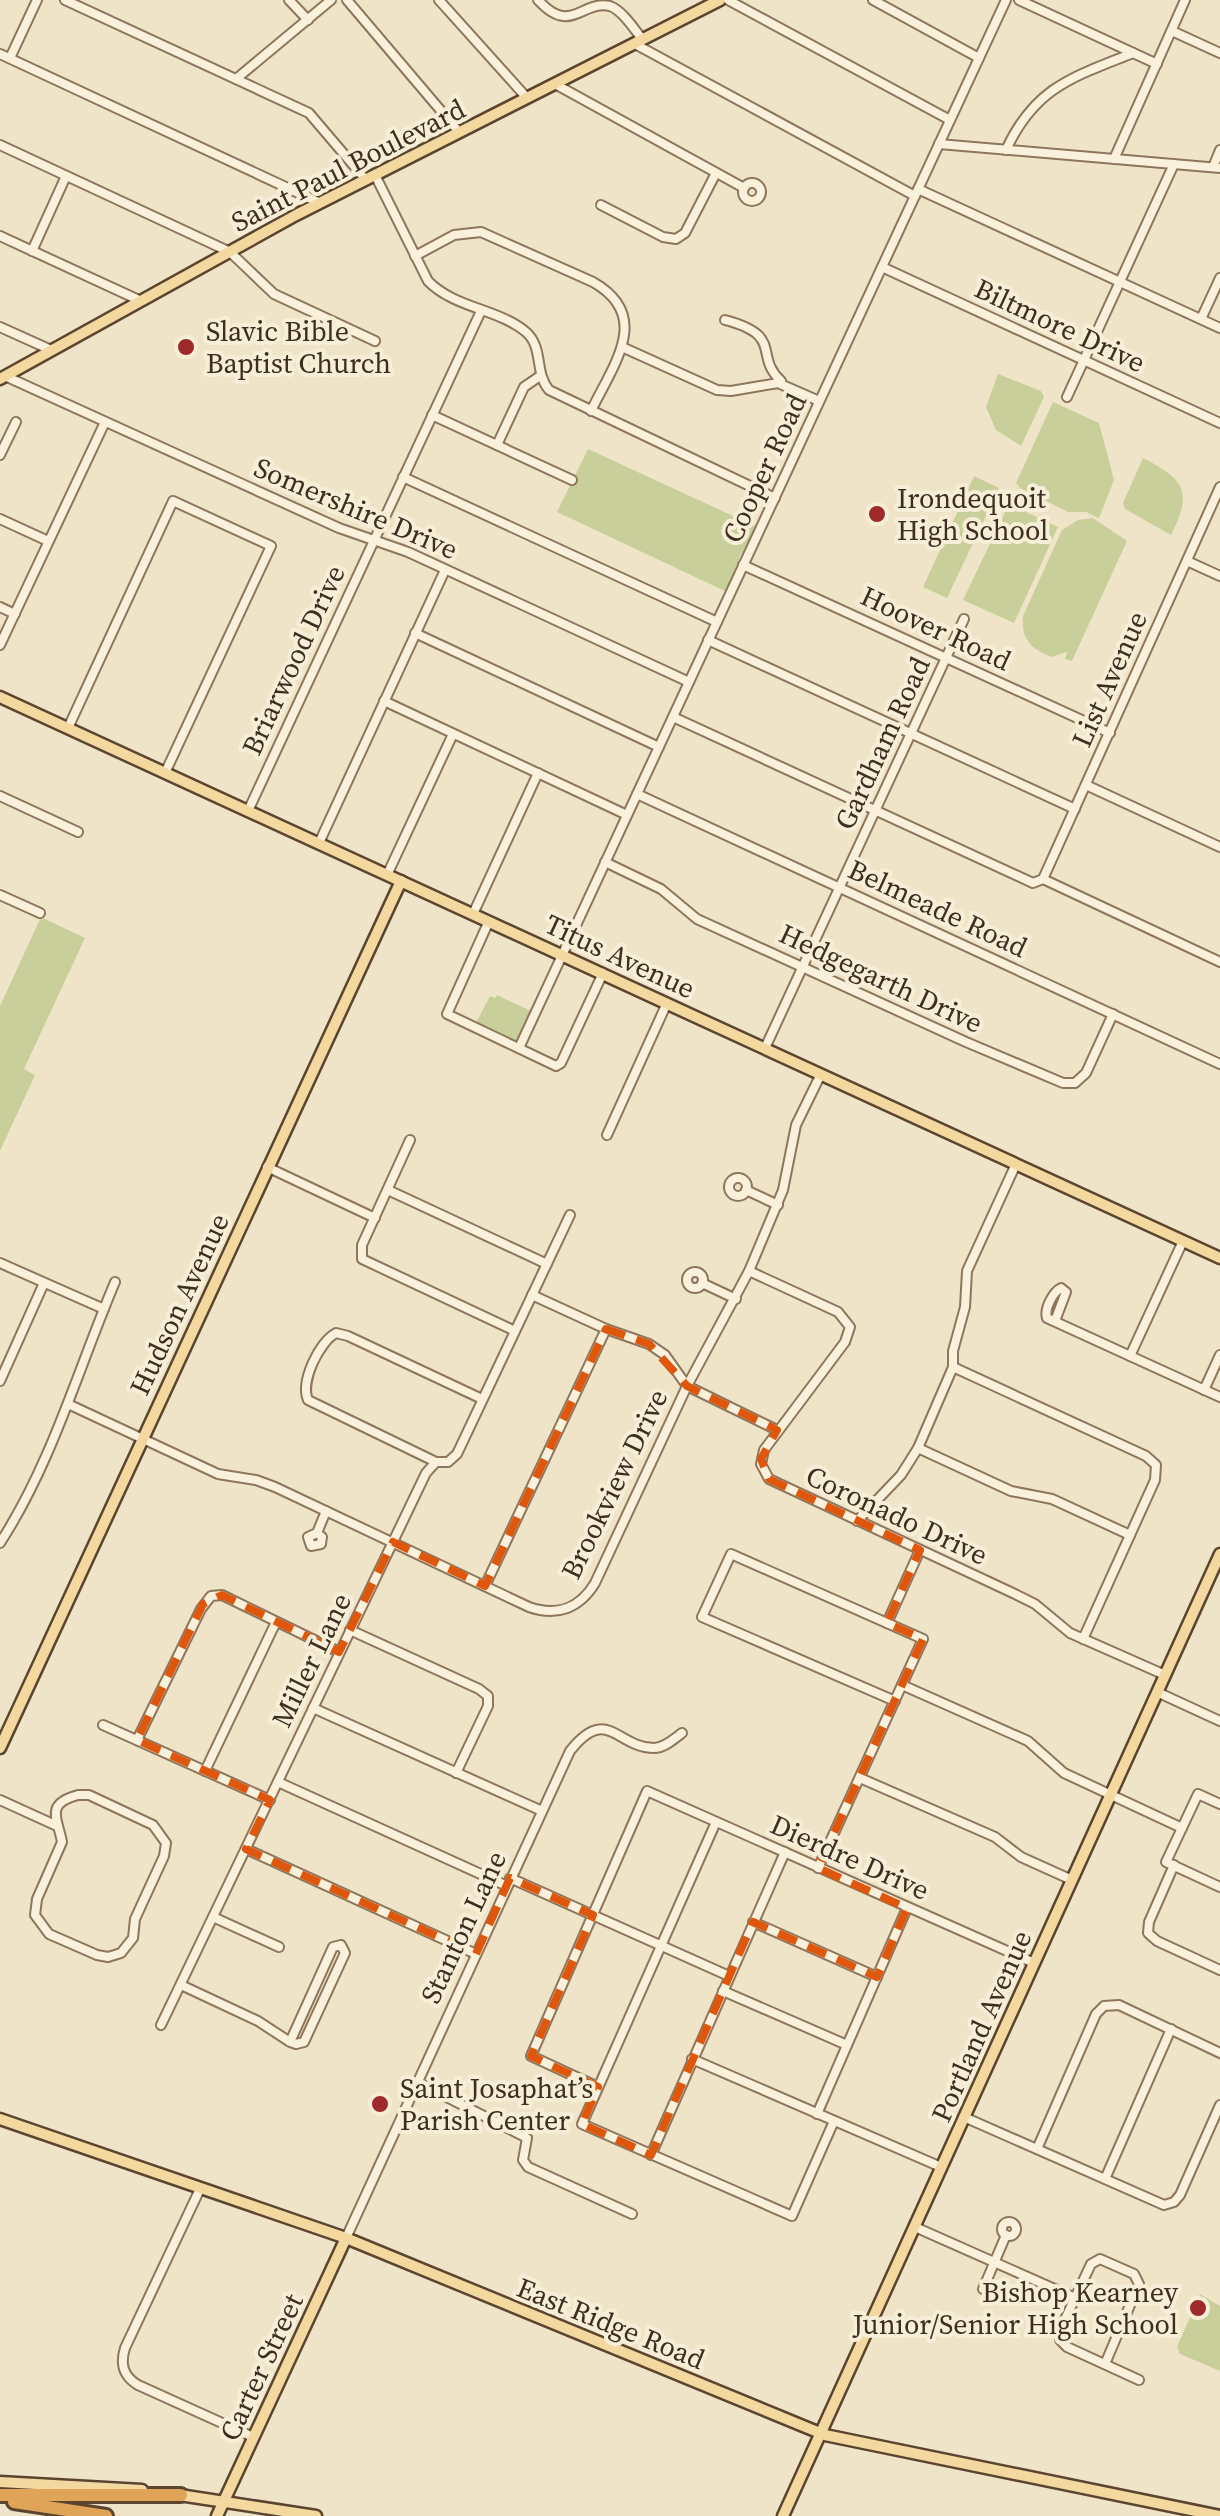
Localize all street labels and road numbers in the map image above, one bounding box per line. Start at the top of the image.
street label: Saint Paul Boulevard [224,89,472,240]
street label: Biltmore Drive [969,269,1151,381]
street label: Cooper Road [713,387,815,549]
street label: Somershire Drive [248,448,464,568]
street label: Briarwood Drive [232,559,354,761]
street label: Hoover Road [855,577,1018,679]
street label: List Avenue [1062,605,1156,753]
street label: Gardham Road [825,650,939,836]
street label: Belmeade Road [842,850,1034,966]
street label: Titus Avenue [539,905,701,1007]
street label: Hedgegarth Drive [773,914,989,1042]
street label: Hudson Avenue [120,1207,238,1401]
street label: Brookview Drive [552,1383,676,1585]
street label: Coronado Drive [800,1456,994,1574]
street label: Miller Lane [262,1587,360,1733]
street label: Dierdre Drive [765,1805,935,1909]
street label: Stanton Lane [411,1845,515,2009]
street label: Portland Avenue [922,1924,1040,2128]
street label: East Ridge Road [511,2268,711,2378]
street label: Carter Street [210,2286,312,2447]

